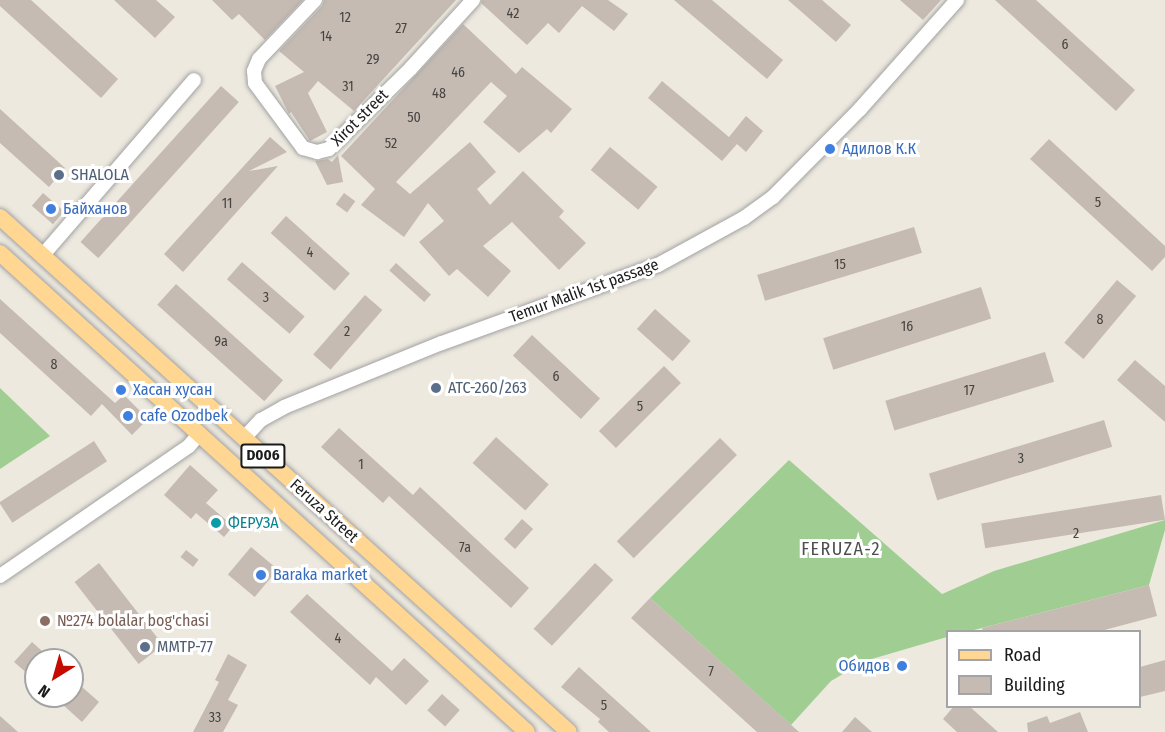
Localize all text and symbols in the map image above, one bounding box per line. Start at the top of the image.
house number: 42 [507,6,519,22]
house number: 12 [339,10,351,26]
house number: 27 [395,21,407,37]
house number: 14 [320,29,332,45]
house number: 6 [1062,37,1068,53]
house number: 29 [367,52,379,68]
house number: 46 [451,65,465,81]
house number: 31 [342,79,354,95]
street label: Xirot street [328,86,392,150]
house number: 48 [432,86,446,102]
house number: 50 [407,110,421,126]
house number: 52 [385,136,397,152]
place label: Адилов К.К [842,139,916,159]
marker: Адилов К.К [823,142,837,156]
place label: SHALOLA [71,165,129,185]
marker: SHALOLA [52,168,66,182]
house number: 5 [1095,195,1101,211]
house number: 11 [222,196,232,212]
place label: Байханов [63,199,127,219]
marker: Байханов [44,202,58,216]
house number: 4 [307,245,313,261]
street label: Temur Malik 1st passage [507,255,661,327]
house number: 15 [834,257,846,273]
house number: 3 [263,290,269,306]
house number: 8 [1097,312,1103,328]
house number: 16 [901,319,913,335]
house number: 2 [344,324,350,340]
house number: 9a [214,334,228,350]
house number: 8 [51,357,57,373]
house number: 6 [553,369,559,385]
place label: АТС-260/263 [448,378,527,398]
place label: Хасан хусан [133,380,212,400]
marker: АТС-260/263 [429,381,443,395]
marker: Хасан хусан [114,383,128,397]
house number: 17 [963,383,975,399]
house number: 5 [637,399,643,415]
place label: cafe Ozodbek [140,406,228,426]
marker: cafe Ozodbek [121,409,135,423]
road number: D006 [239,444,287,468]
house number: 3 [1018,451,1024,467]
house number: 1 [358,457,364,473]
street label: Feruza Street [286,475,362,547]
place label: ФЕРУЗА [228,513,279,533]
marker: ФЕРУЗА [209,516,223,530]
house number: 2 [1073,526,1079,542]
district label: FERUZA-2 [801,538,881,560]
house number: 7а [459,540,471,556]
place label: Baraka market [273,565,368,585]
marker: Baraka market [254,568,268,582]
place label: №274 bolalar bog'chasi [57,611,209,631]
marker: №274 bolalar bog'chasi [38,614,52,628]
legend [946,630,1141,708]
house number: 4 [335,631,341,647]
place label: MMTP-77 [157,637,213,657]
marker: MMTP-77 [138,640,152,654]
text: Road [1004,644,1041,666]
north arrow [24,648,84,708]
place label: Обидов [839,656,890,676]
marker: Обидов [895,659,909,673]
house number: 7 [708,664,714,680]
text: Building [1004,674,1065,696]
text: N [35,681,54,702]
house number: 5 [601,698,607,714]
house number: 33 [209,710,221,726]

